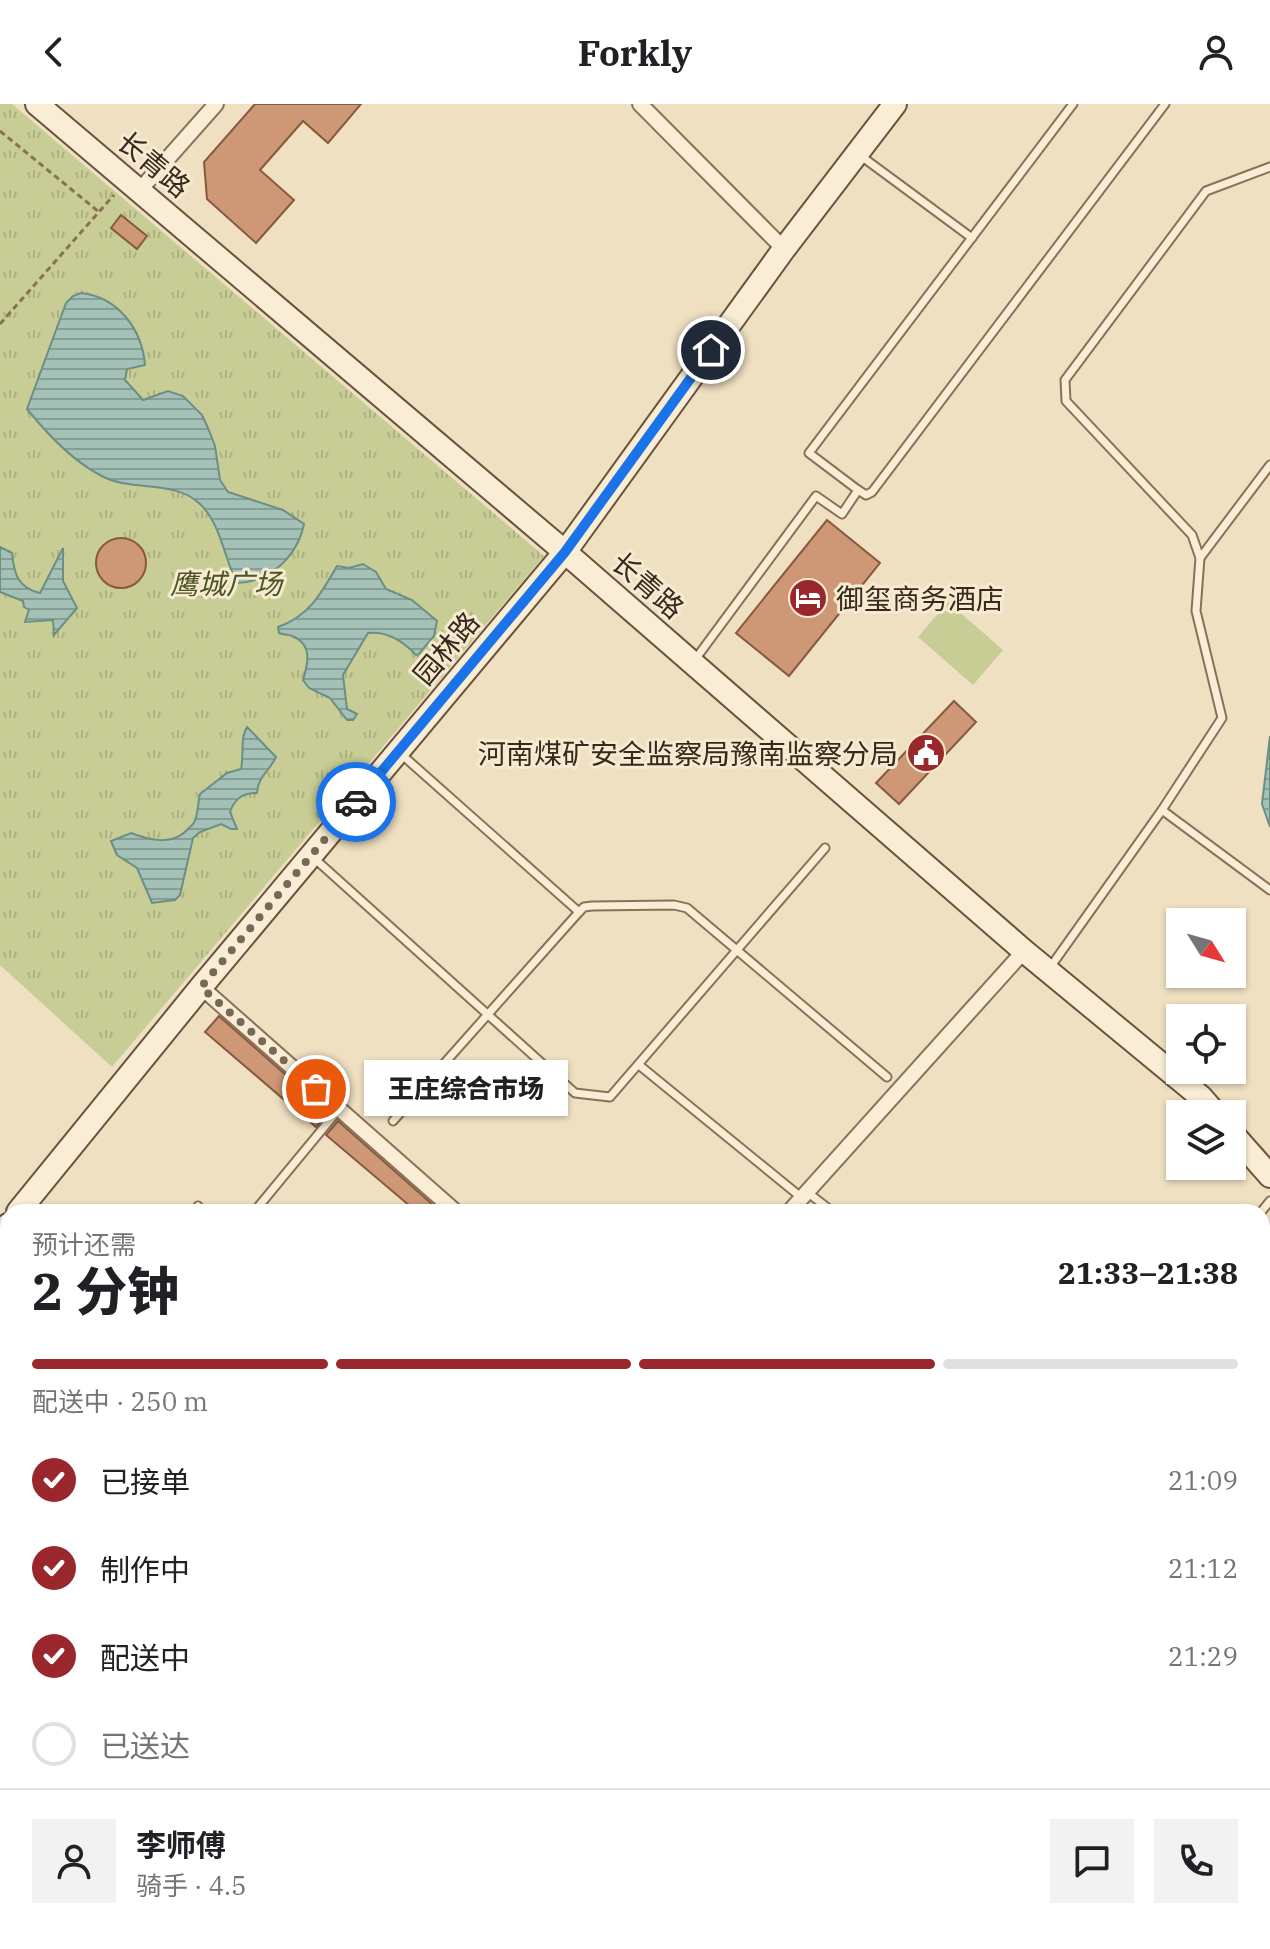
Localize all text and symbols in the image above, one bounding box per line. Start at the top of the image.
text: Forkly [578,29,692,76]
icon: back [32,30,76,74]
icon: person [1194,30,1238,74]
street label: 长青路 [110,123,198,205]
pin [677,316,745,384]
icon: home [689,328,733,372]
street label: 长青路 [604,543,692,627]
park label: 鹰城广场 [170,565,284,602]
hotel icon: 御玺商务酒店 [787,577,829,619]
place label: 御玺商务酒店 [836,580,1004,617]
street label: 园林路 [405,604,487,692]
public building icon: 河南煤矿安全监察局豫南监察分局 [905,732,947,774]
place label: 河南煤矿安全监察局豫南监察分局 [478,735,898,772]
courier [316,762,396,842]
icon: car [334,780,378,824]
north arrow [1166,908,1246,988]
map controls [1166,908,1246,1180]
button: locate [1166,1004,1246,1084]
pin [282,1055,350,1123]
callout: 王庄综合市场 [364,1061,568,1117]
icon: bag [294,1067,338,1111]
text: 王庄综合市场 [388,1071,544,1105]
button: layers [1166,1100,1246,1180]
text: 预计还需 [32,1227,136,1261]
text: 21:33–21:38 [1058,1253,1238,1292]
text: 2 分钟 [32,1257,179,1324]
text: 配送中 · 250 m [32,1384,208,1418]
icon: check [32,1458,76,1502]
text: 已接单 [100,1462,190,1501]
text: 21:09 [1168,1463,1238,1497]
icon: check [32,1546,76,1590]
text: 制作中 [100,1550,190,1589]
text: 21:12 [1168,1551,1238,1585]
icon: check [32,1634,76,1678]
text: 配送中 [100,1638,190,1677]
text: 21:29 [1168,1639,1238,1673]
text: 已送达 [100,1726,190,1765]
button: person [32,1819,116,1903]
button: chat [1050,1819,1134,1903]
button: phone [1154,1819,1238,1903]
text: 李师傅 [136,1825,226,1864]
text: 骑手 · 4.5 [136,1868,247,1902]

